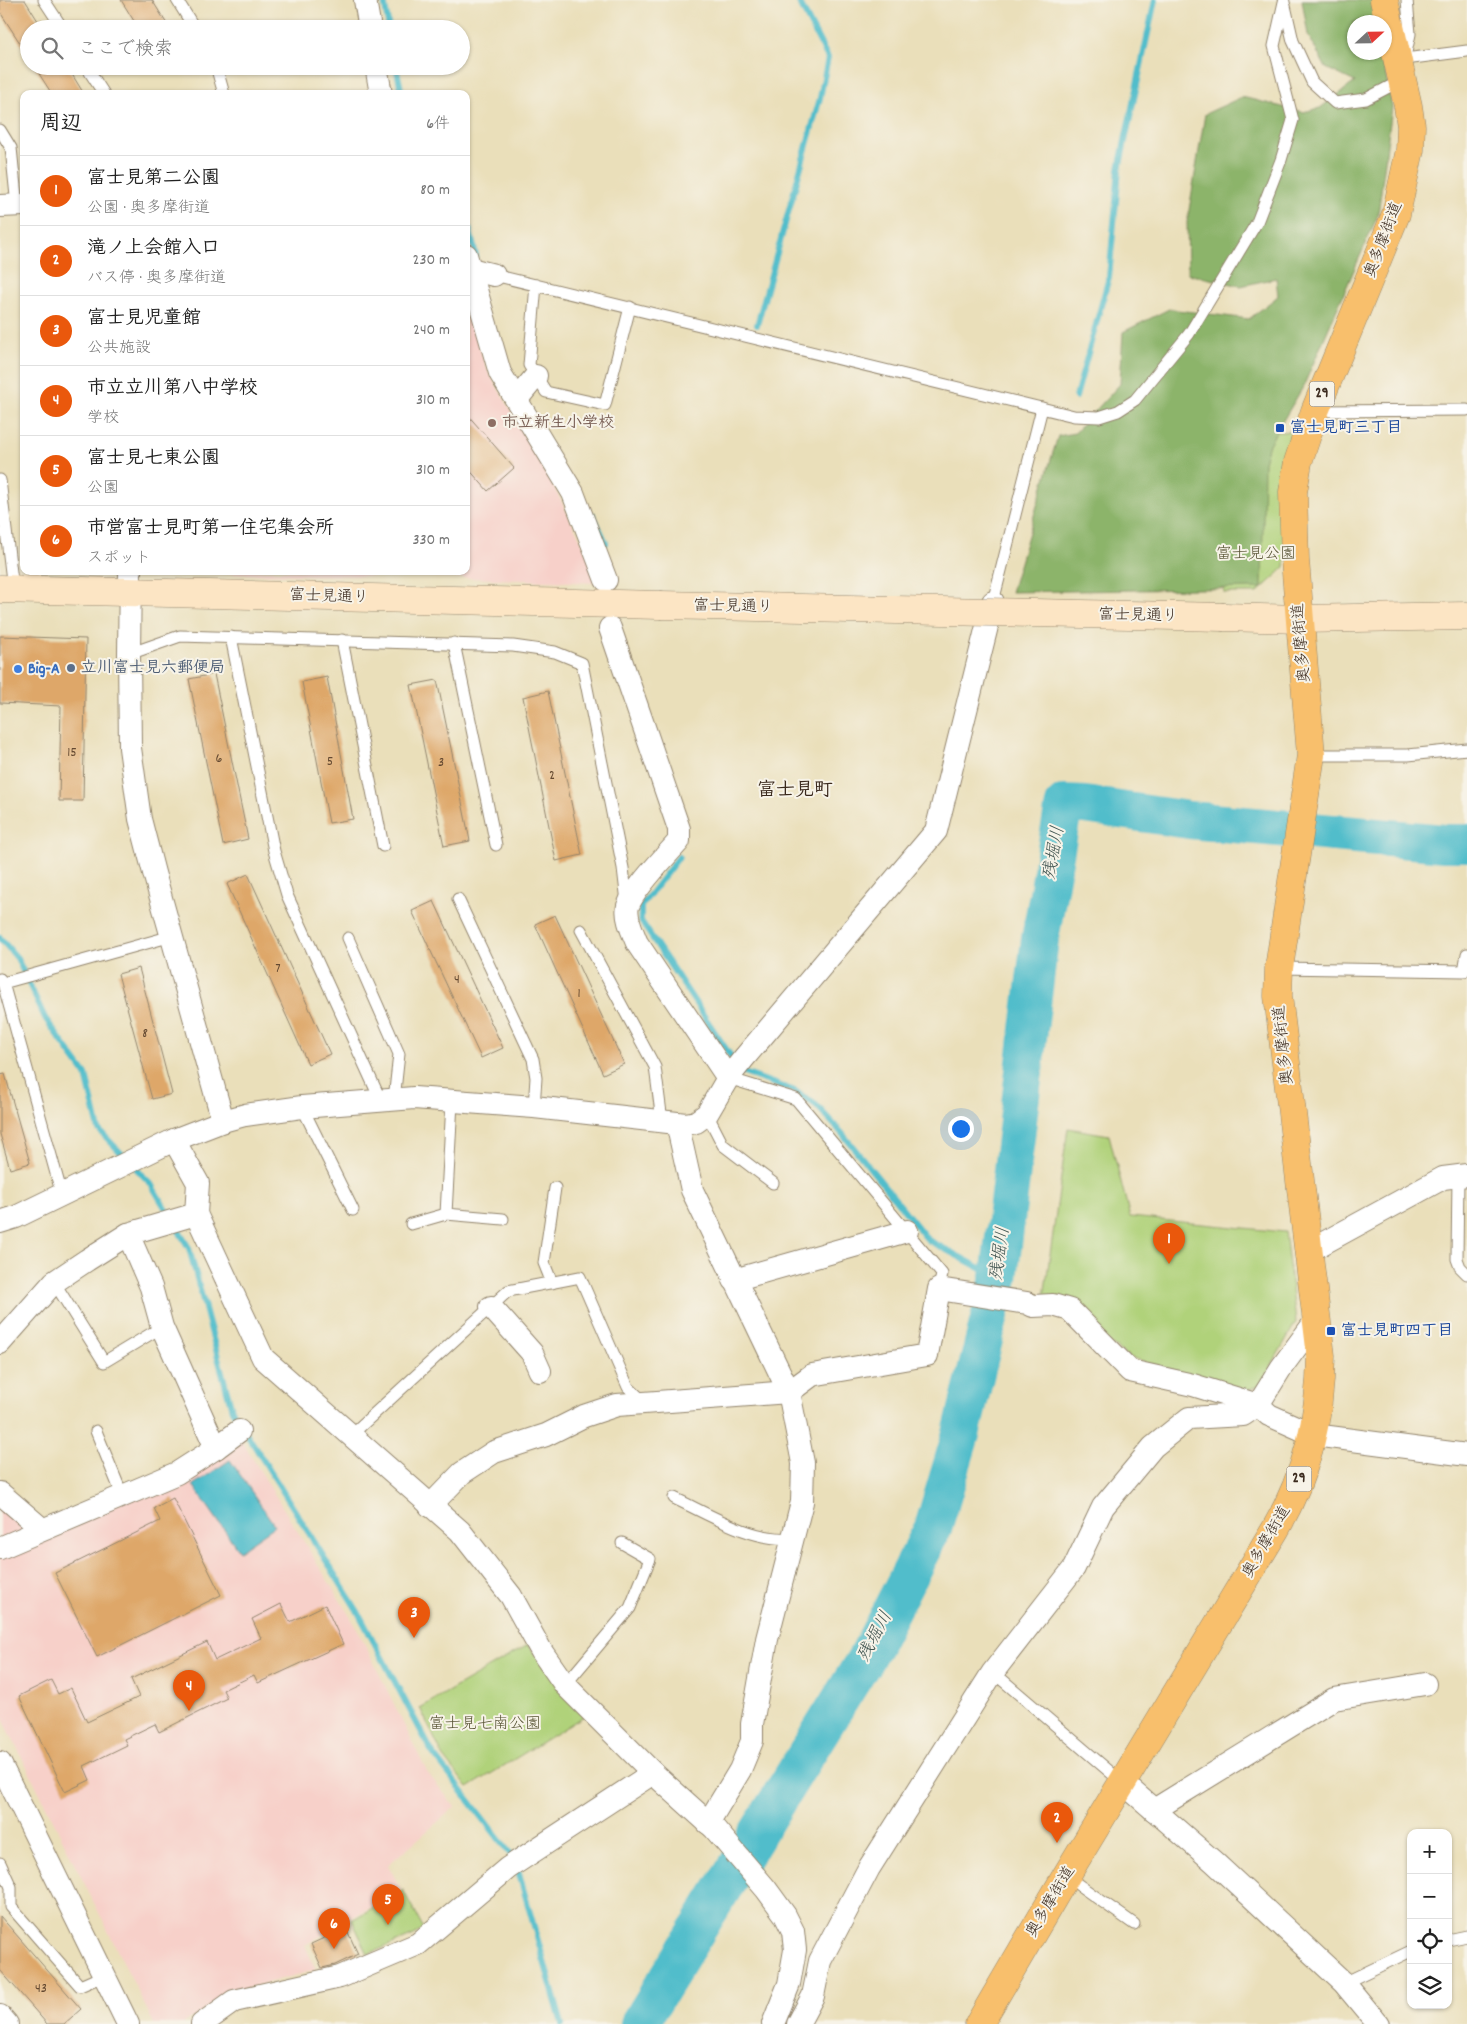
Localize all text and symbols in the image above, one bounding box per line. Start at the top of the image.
north arrow [1347,15,1392,60]
search box [20,20,470,75]
icon: search [38,34,66,62]
text: ここで検索 [78,37,173,64]
text: 周辺 [40,110,82,140]
text: 6件 [426,113,450,136]
text: 富士見第二公園 [87,166,220,193]
text: 1 [54,179,58,202]
text: 80 m [420,179,450,202]
text: 公園 · 奥多摩街道 [87,197,210,220]
street label: 奥多摩街道 [1359,199,1409,281]
text: 滝ノ上会館入口 [87,236,220,263]
text: 2 [53,249,60,272]
text: 230 m [413,249,450,272]
text: バス停 · 奥多摩街道 [87,267,226,290]
text: 富士見児童館 [87,306,201,333]
text: 3 [52,319,60,342]
text: 240 m [413,319,450,342]
text: 公共施設 [87,337,151,360]
text: 市立立川第八中学校 [87,376,258,403]
road number: 29 [1310,382,1334,406]
text: 4 [53,389,59,412]
text: 310 m [416,389,450,412]
text: 学校 [87,407,119,430]
place label: 市立新生小学校 [502,412,614,435]
marker: 市立新生小学校 [486,417,498,429]
place label: 富士見町三丁目 [1290,417,1402,440]
marker: 富士見町三丁目 [1274,422,1286,434]
text: 富士見七東公園 [87,446,220,473]
text: 5 [52,459,60,482]
text: 310 m [416,459,450,482]
text: 公園 [87,477,119,500]
text: 市営富士見町第一住宅集会所 [87,516,334,543]
text: 6 [52,529,60,552]
text: 330 m [412,529,450,552]
park label: 富士見公園 [1216,543,1296,566]
text: スポット [87,547,151,570]
street label: 富士見通り [289,584,369,610]
street label: 富士見通り [693,595,773,619]
street label: 奥多摩街道 [1287,602,1317,684]
street label: 富士見通り [1098,604,1178,628]
place label: 立川富士見六郵便局 [81,657,225,680]
place label: Big-A [28,658,60,681]
marker: 立川富士見六郵便局 [65,662,77,674]
marker: Big-A [12,663,24,675]
house number: 15 [67,743,77,763]
house number: 6 [216,749,223,769]
house number: 5 [327,752,333,772]
house number: 3 [438,753,444,773]
house number: 2 [549,766,555,786]
district label: 富士見町 [757,778,833,805]
water label: 残堀川 [1038,824,1072,882]
house number: 7 [275,959,281,979]
house number: 4 [454,970,460,990]
house number: 1 [577,984,581,1004]
street label: 奥多摩街道 [1268,1004,1300,1086]
house number: 8 [142,1024,148,1044]
your location [948,1116,974,1142]
pin: 1 [1153,1223,1185,1264]
water label: 残堀川 [985,1226,1017,1282]
place label: 富士見町四丁目 [1341,1320,1453,1343]
marker: 富士見町四丁目 [1325,1325,1337,1337]
road number: 29 [1286,1466,1312,1492]
street label: 奥多摩街道 [1237,1502,1297,1582]
pin: 3 [398,1597,430,1638]
water label: 残堀川 [852,1607,900,1667]
pin: 4 [173,1670,205,1711]
park label: 富士見七南公園 [429,1713,541,1736]
pin: 2 [1041,1802,1073,1843]
map controls [1407,1829,1452,2009]
button: + [1407,1829,1452,1874]
street label: 奥多摩街道 [1021,1862,1081,1942]
button: − [1407,1874,1452,1919]
pin: 5 [372,1884,404,1925]
pin: 6 [318,1908,350,1949]
button: locate [1407,1919,1452,1964]
button: layers [1407,1964,1452,2009]
house number: 43 [35,1979,47,1999]

